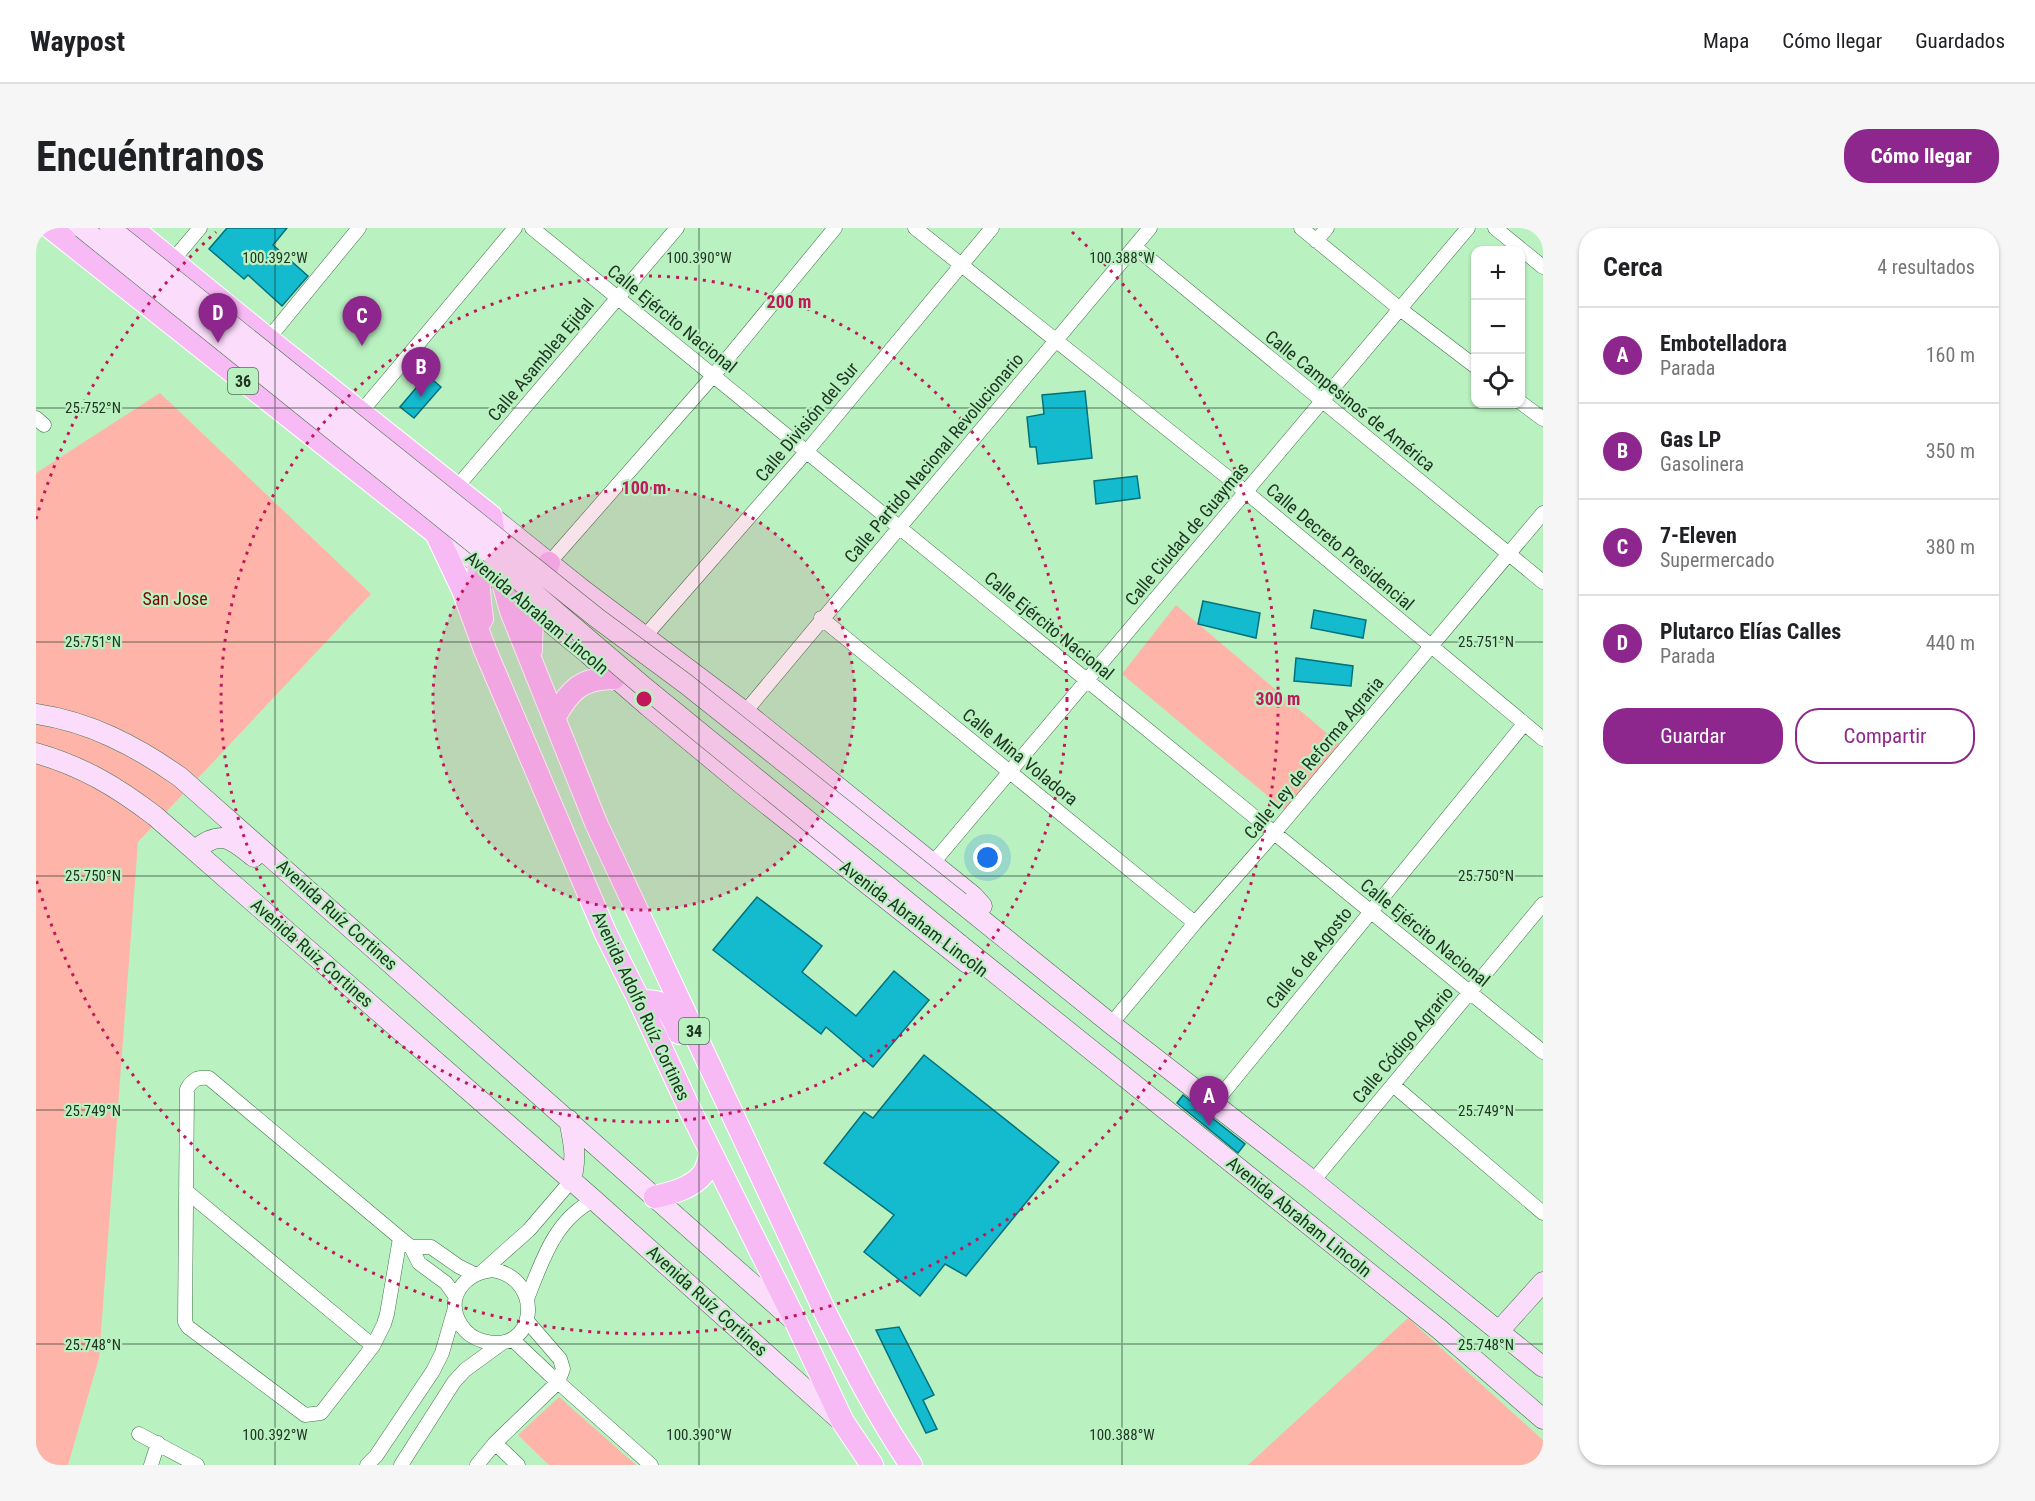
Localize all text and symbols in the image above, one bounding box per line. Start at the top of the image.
text: Waypost [30,25,125,58]
text: Mapa [1703,29,1749,53]
text: Cómo llegar [1782,29,1882,53]
text: Guardados [1915,29,2005,53]
button: Cómo llegar [1844,129,1999,183]
text: Encuéntranos [36,132,265,181]
map controls [1471,246,1525,408]
button: + [1471,246,1525,300]
text: 100.392°W [242,249,308,267]
text: 100.390°W [666,249,732,267]
text: 100.388°W [1089,249,1155,267]
text: Cerca [1603,252,1663,282]
text: 4 resultados [1877,255,1975,279]
street label: Calle Ejército Nacional [604,260,741,377]
text: 200 m [767,291,811,312]
pin: D [198,294,237,343]
street label: Calle Asamblea Ejidal [483,294,598,425]
pin: C [342,296,382,346]
button: − [1471,300,1525,354]
street label: Calle Campesinos de América [1261,326,1439,476]
text: Embotelladora [1660,331,1787,356]
text: A [1617,343,1628,367]
text: 160 m [1926,343,1975,367]
pin: B [402,348,440,397]
street label: Calle Partido Nacional Revolucionario [840,349,1028,567]
button: locate [1471,354,1525,408]
text: Parada [1660,356,1715,380]
street label: Calle División del Sur [751,357,863,486]
road number: 36 [228,368,258,394]
text: 25.752°N [65,399,121,417]
text: Gas LP [1660,427,1721,452]
text: B [1617,439,1628,463]
text: 350 m [1926,439,1975,463]
text: Gasolinera [1660,452,1744,476]
street label: Calle Ciudad de Guaymas [1121,458,1253,610]
text: 100 m [622,477,666,498]
street label: Calle Decreto Presidencial [1262,479,1418,614]
text: 7-Eleven [1660,523,1737,548]
text: C [1617,535,1628,559]
text: 380 m [1926,535,1975,559]
street label: Avenida Abraham Lincoln [462,547,613,679]
text: Supermercado [1660,548,1775,572]
street label: Calle Ejército Nacional [981,567,1118,684]
park label: San Jose [142,588,208,609]
text: Plutarco Elías Calles [1660,619,1841,644]
text: D [1617,631,1628,655]
text: 440 m [1926,631,1975,655]
text: 25.751°N [65,633,121,651]
text: 25.751°N [1458,633,1514,651]
text: Parada [1660,644,1715,668]
street label: Calle Ley de Reforma Agraria [1240,672,1388,843]
text: 300 m [1256,688,1300,709]
centre of rings [634,689,654,709]
street label: Calle Mina Voladora [959,704,1082,809]
button: Guardar [1603,708,1783,764]
button: Compartir [1795,708,1975,764]
your location [973,843,1002,872]
street label: Avenida Ruíz Cortines [273,855,402,974]
street label: Avenida Abraham Lincoln [836,856,993,981]
text: 25.750°N [65,867,121,885]
text: 25.750°N [1458,867,1514,885]
street label: Calle Ejército Nacional [1357,874,1494,991]
street label: Avenida Ruiz Cortines [247,894,378,1011]
street label: Calle 6 de Agosto [1261,903,1356,1013]
street label: Avenida Adolfo Ruíz Cortines [588,908,695,1104]
street label: Calle Código Agrario [1348,982,1457,1107]
road number: 34 [679,1018,709,1044]
pin: A [1190,1076,1228,1126]
text: 25.749°N [65,1102,121,1120]
text: 25.749°N [1458,1102,1514,1120]
street label: Avenida Abraham Lincoln [1223,1152,1376,1281]
street label: Avenida Ruíz Cortines [643,1241,772,1360]
text: 25.748°N [65,1336,121,1354]
text: 25.748°N [1458,1336,1514,1354]
text: 100.392°W [242,1426,308,1444]
text: 100.390°W [666,1426,732,1444]
text: 100.388°W [1089,1426,1155,1444]

